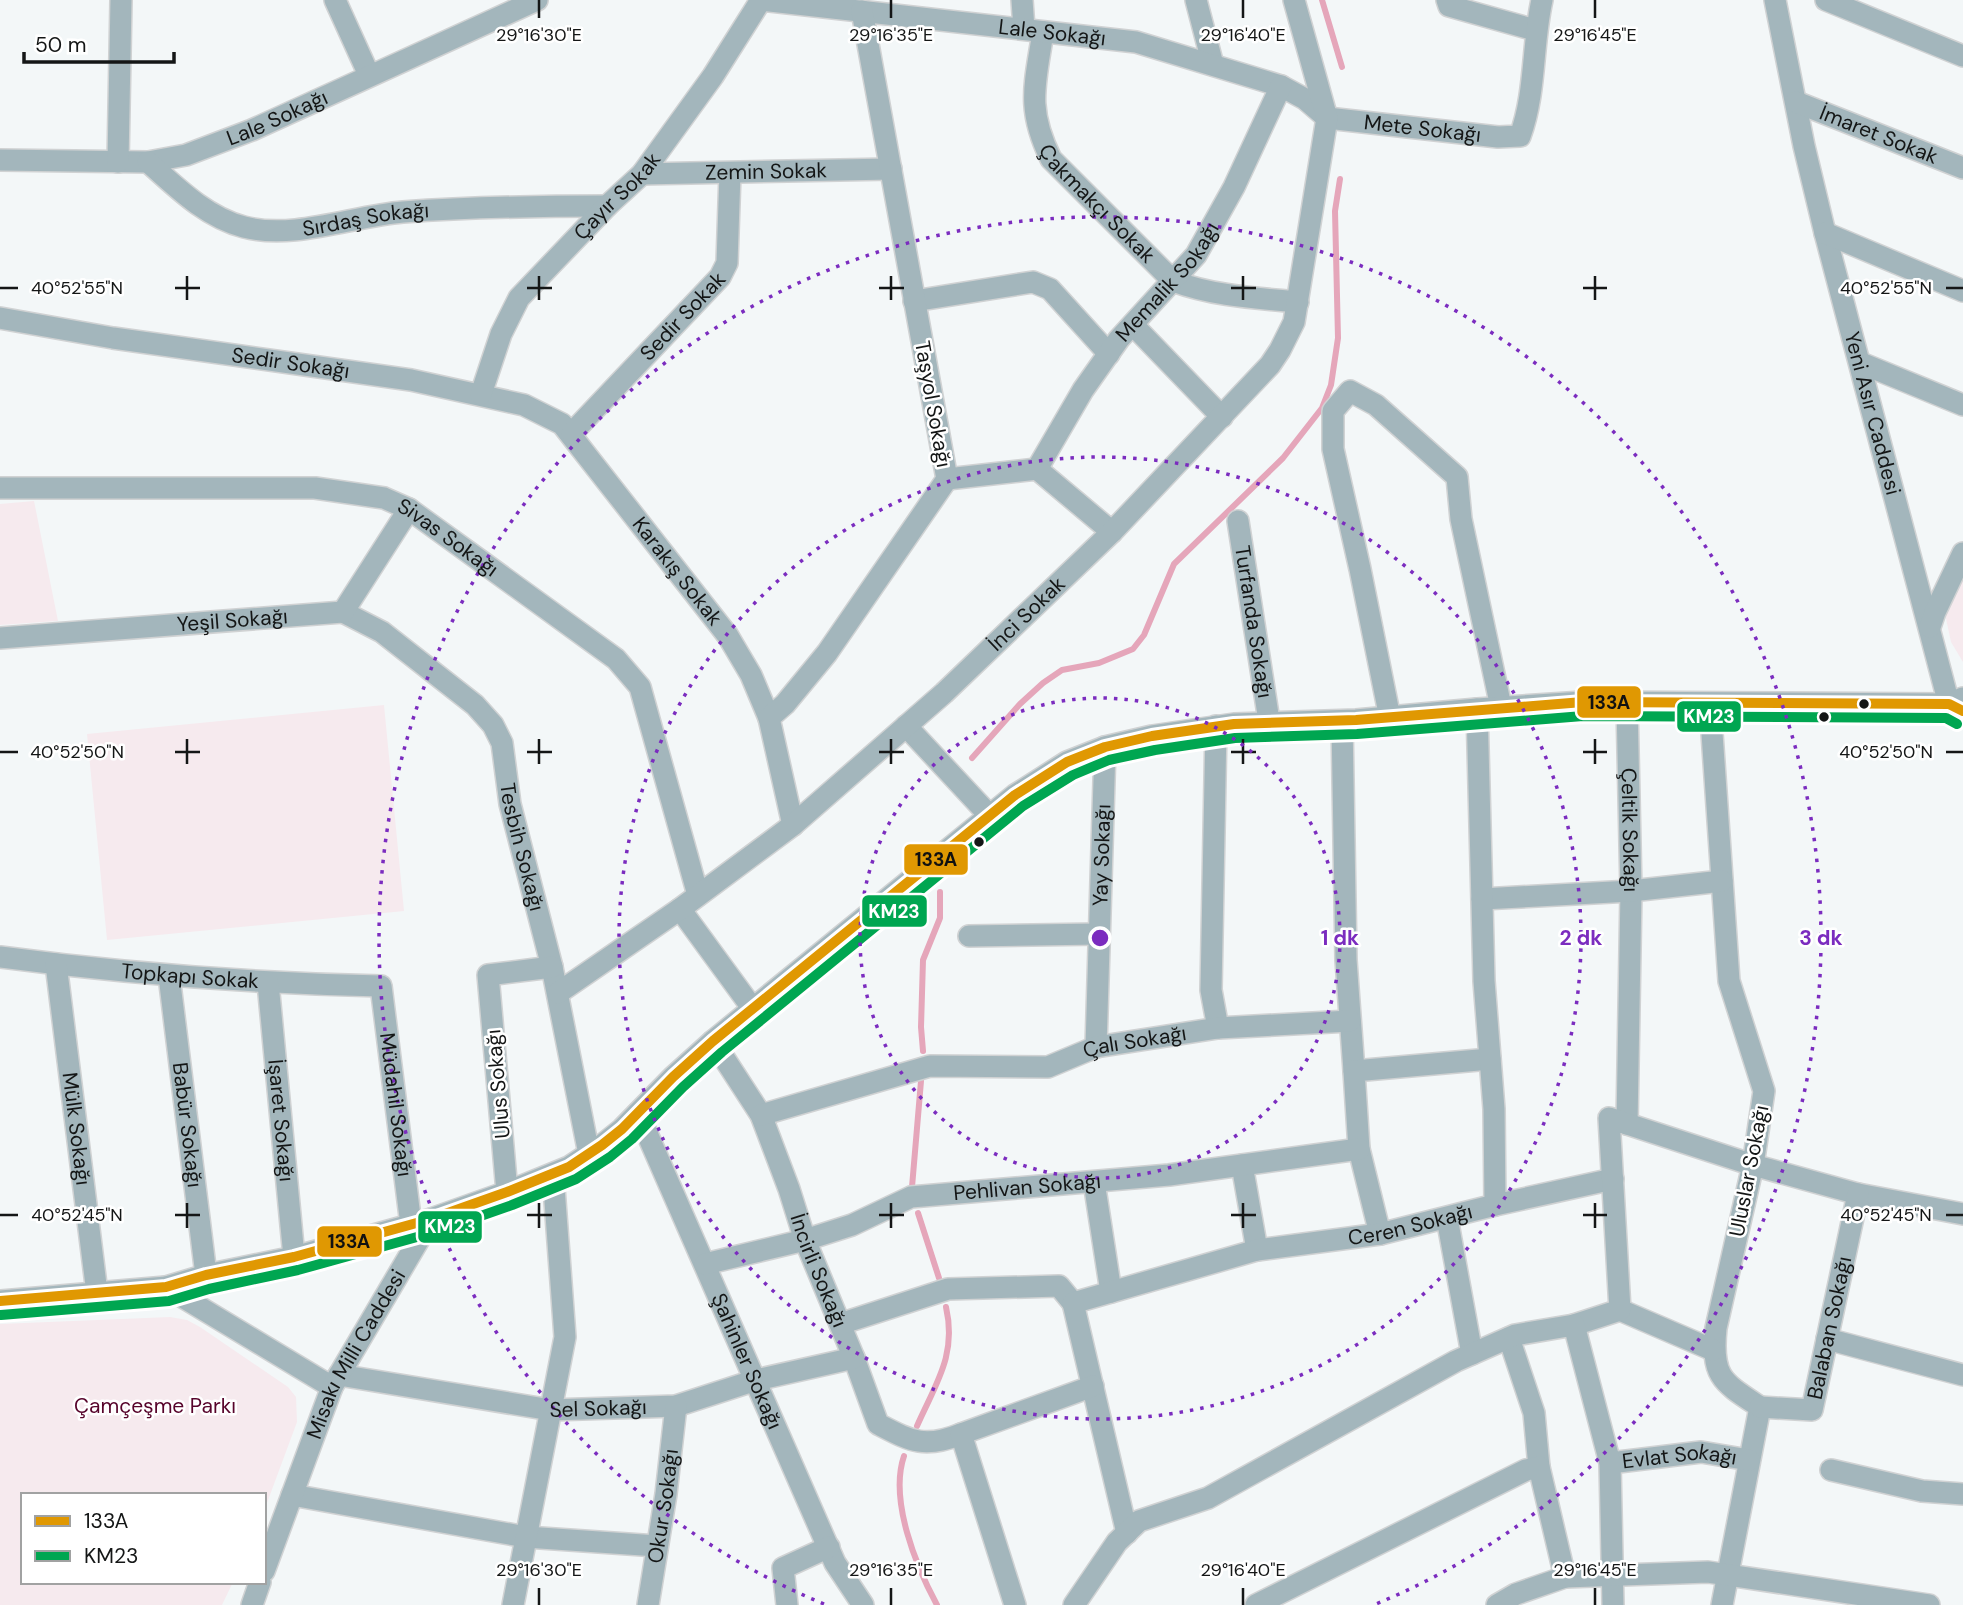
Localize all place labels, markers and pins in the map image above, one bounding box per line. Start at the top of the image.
unlabelled marker [1857,697,1871,711]
unlabelled marker [1817,710,1831,724]
unlabelled marker [972,835,986,849]
centre of rings [1088,926,1112,950]

